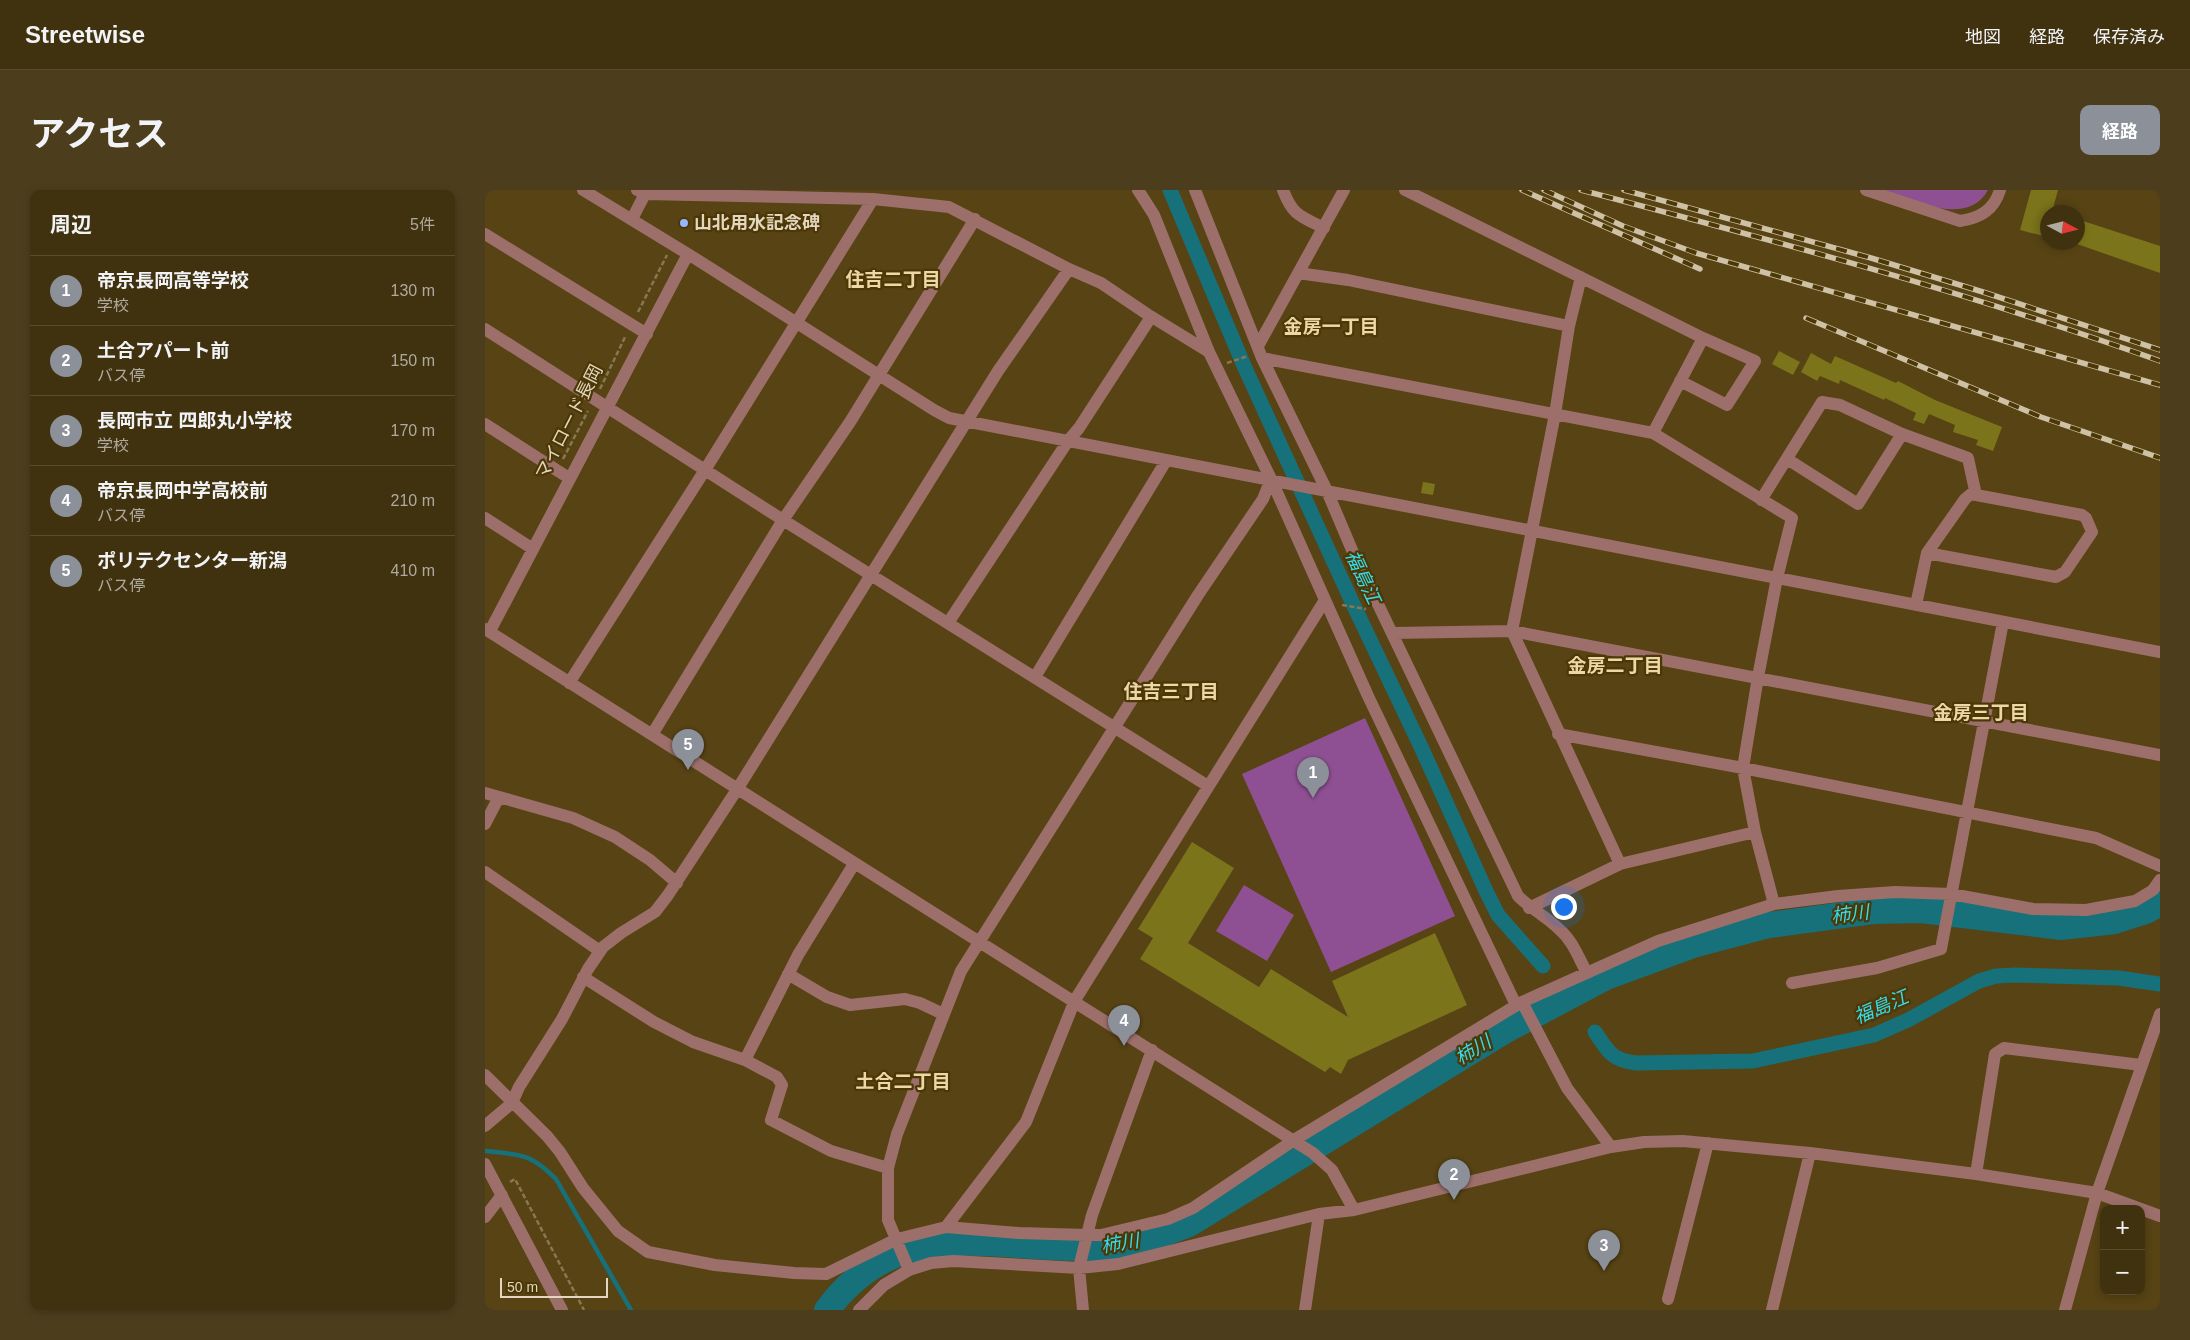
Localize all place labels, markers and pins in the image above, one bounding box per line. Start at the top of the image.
place label: 山北用水記念碑 [694,213,820,233]
marker: 山北用水記念碑 [678,217,690,229]
pin: 5 [672,729,704,770]
pin: 1 [1297,757,1329,798]
pin: 4 [1108,1005,1140,1046]
pin: 2 [1438,1159,1470,1200]
pin: 3 [1588,1230,1620,1271]

